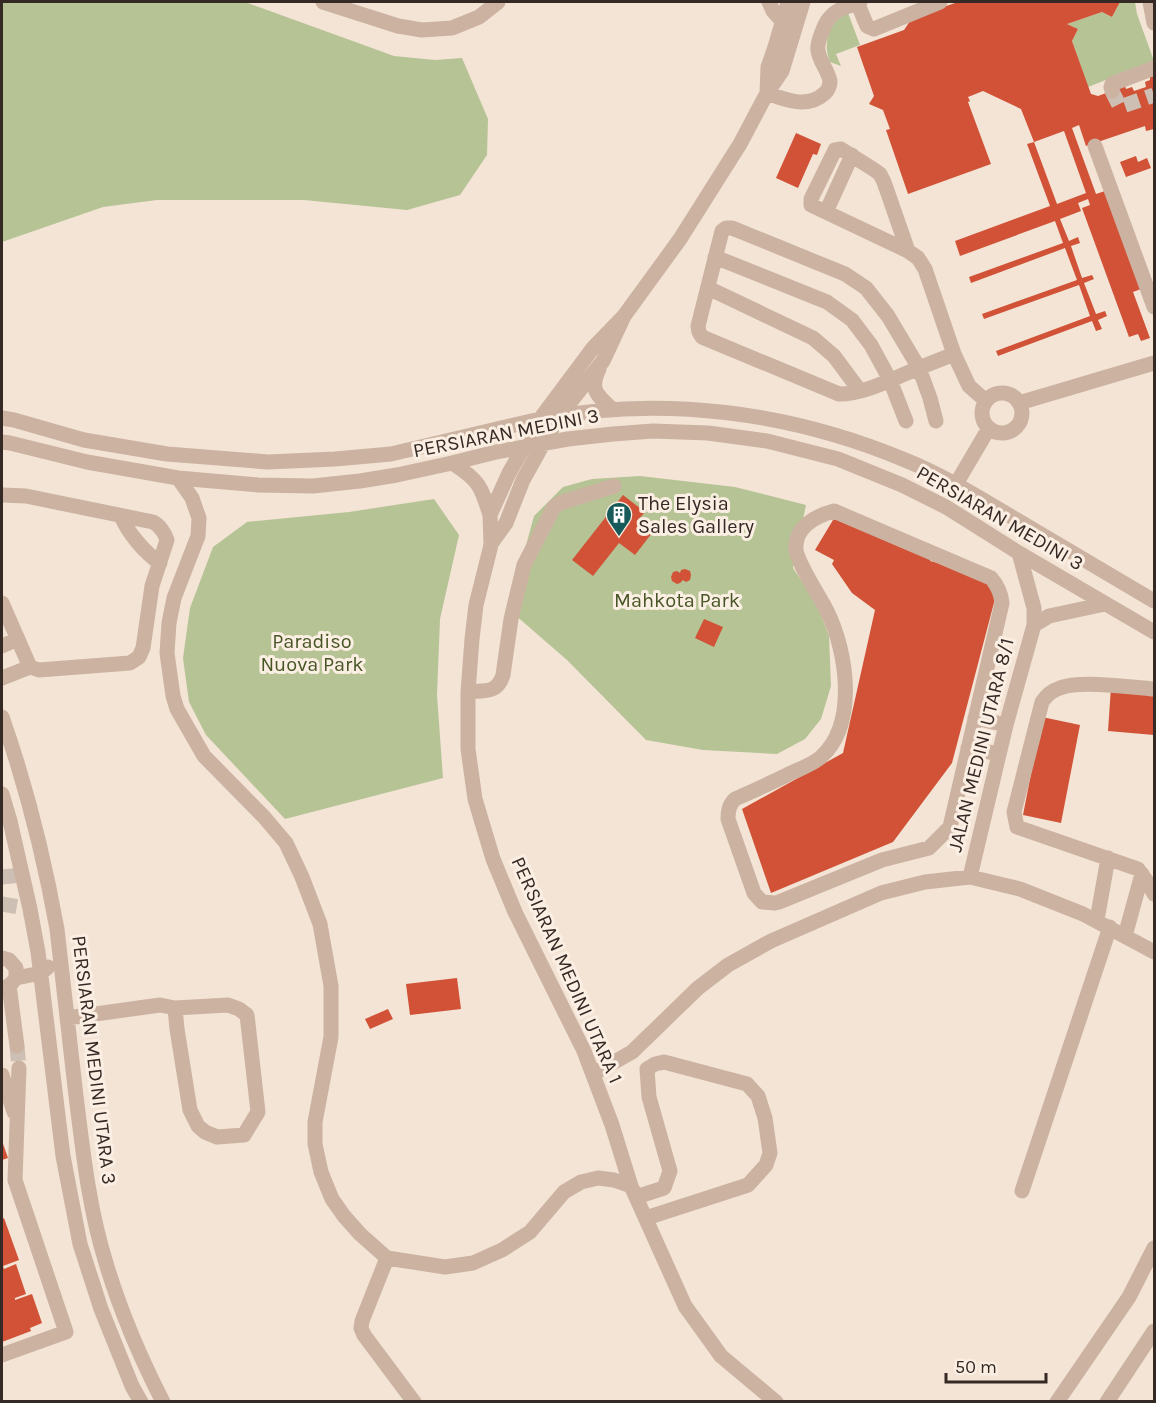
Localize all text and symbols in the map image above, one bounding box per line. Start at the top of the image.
street label: PERSIARAN MEDINI 3 [411,404,601,462]
street label: PERSIARAN MEDINI 3 [913,461,1087,575]
place label: The Elysia Sales Gallery [638,492,754,538]
building icon: The Elysia Sales Gallery [604,500,634,538]
park label: Mahkota Park [614,589,740,612]
park label: Paradiso Nuova Park [260,630,364,676]
street label: JALAN MEDINI UTARA 8/1 [943,636,1019,854]
street label: PERSIARAN MEDINI UTARA 1 [507,853,627,1087]
street label: PERSIARAN MEDINI UTARA 3 [67,934,121,1186]
scale bar [946,1346,1046,1384]
text: 50 m [955,1356,997,1378]

